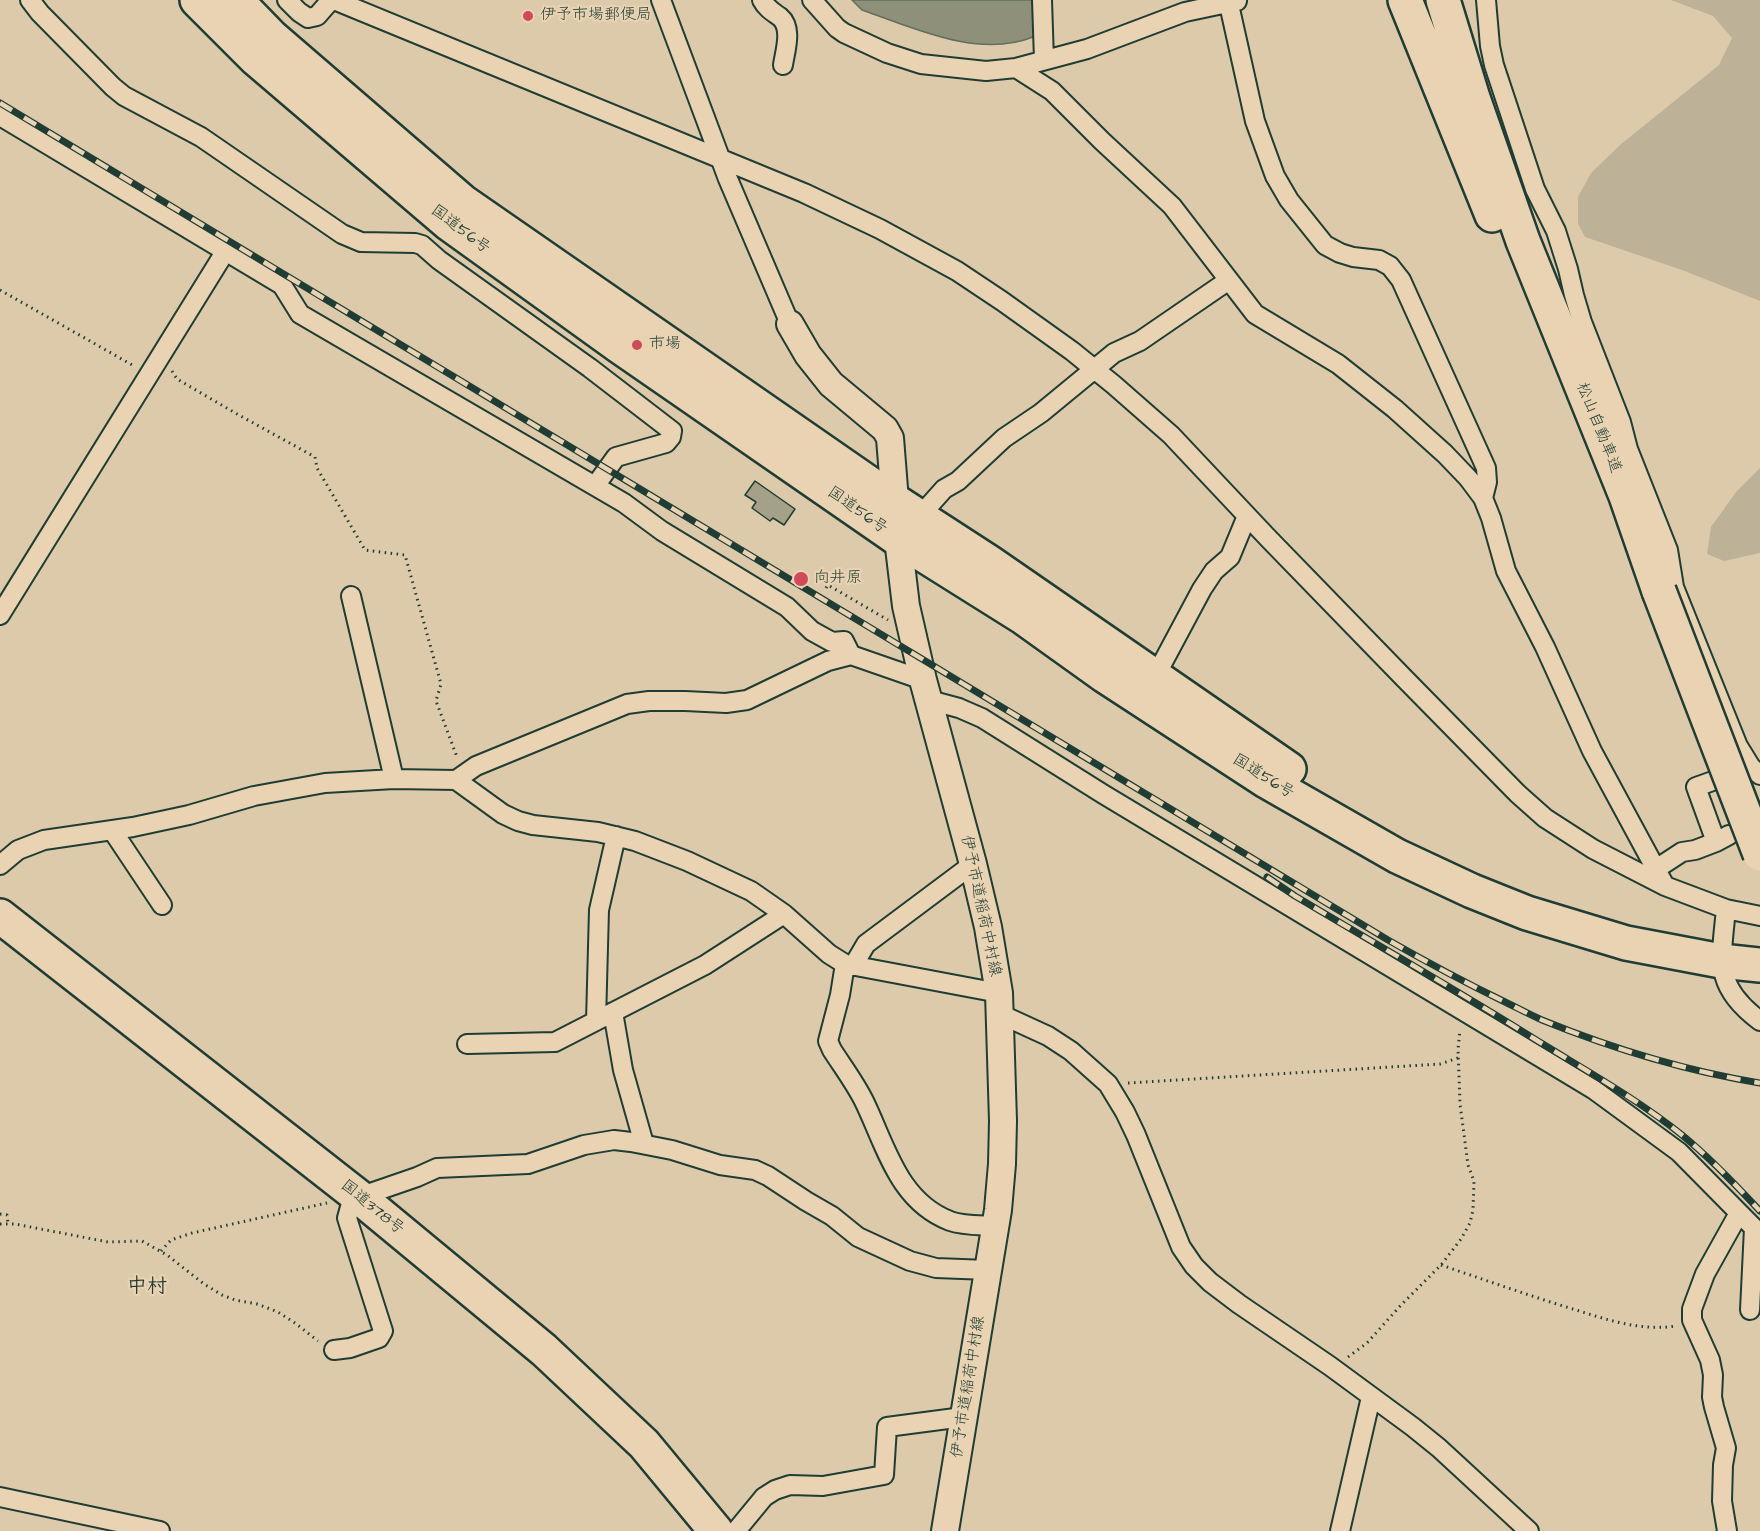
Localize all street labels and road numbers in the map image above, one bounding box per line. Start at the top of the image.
street label: 国道56号 [427,201,493,259]
street label: 松山自動車道 [1571,380,1625,476]
street label: 国道56号 [823,483,891,539]
street label: 国道56号 [1229,750,1297,804]
street label: 伊予市道稲荷中村線 [956,834,1004,978]
street label: 国道378号 [336,1177,408,1239]
street label: 伊予市道稲荷中村線 [948,1314,990,1460]

